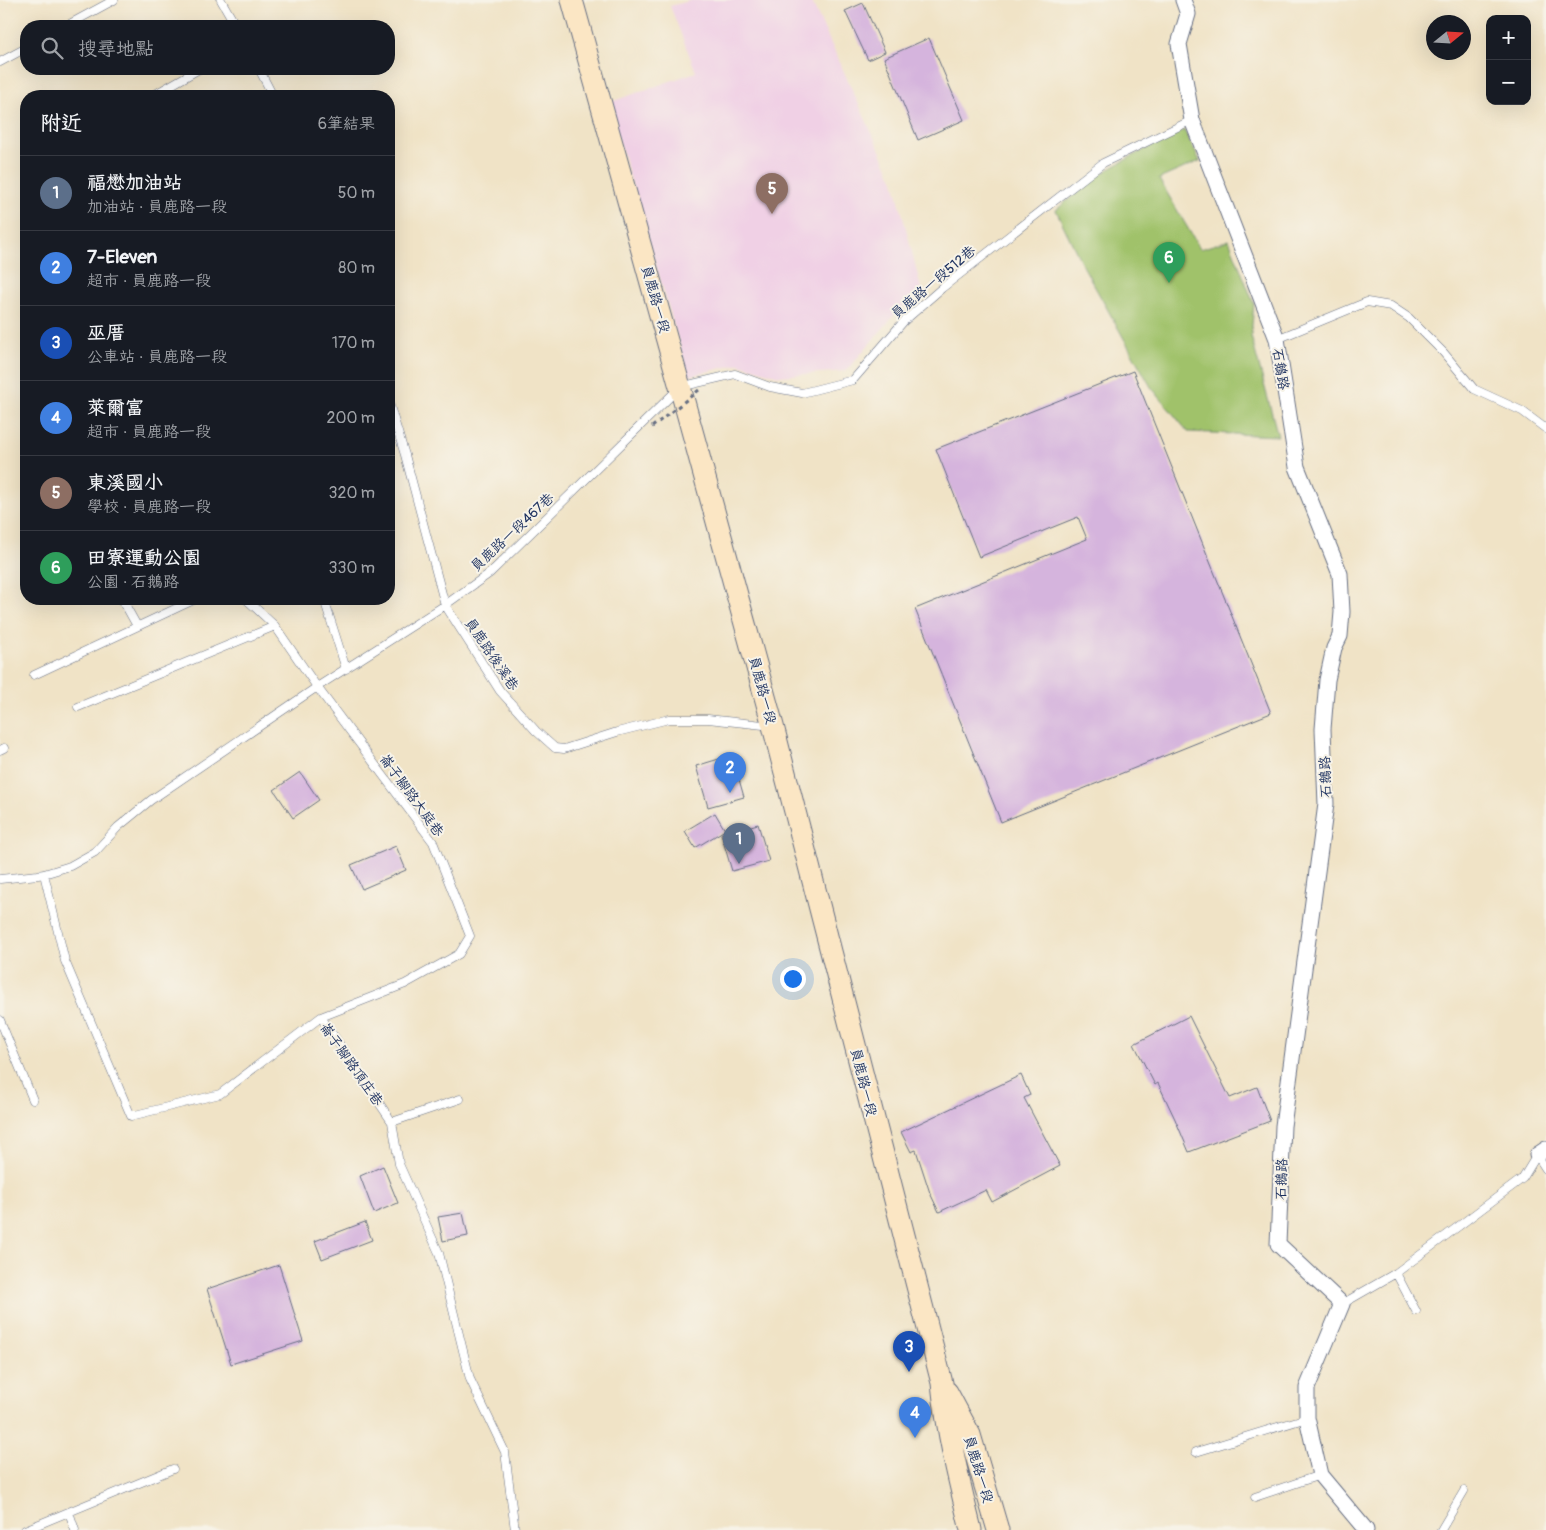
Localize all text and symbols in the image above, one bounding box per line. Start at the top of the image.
north arrow [1426,15,1471,60]
map controls [1486,15,1531,105]
button: + [1486,15,1531,60]
search box [20,20,395,75]
icon: search [38,34,66,62]
text: 搜尋地點 [78,37,154,61]
button: − [1486,60,1531,105]
text: 附近 [40,110,82,137]
text: 6筆結果 [318,114,375,134]
text: 福懋加油站 [87,171,182,195]
pin: 5 [756,173,788,214]
text: 1 [53,183,59,203]
text: 50 m [338,183,375,203]
text: 加油站 · 員鹿路一段 [87,197,227,217]
street label: 員鹿路一段512巷 [888,242,980,323]
pin: 6 [1153,242,1185,283]
text: 7-Eleven [87,245,157,269]
text: 2 [52,258,60,278]
text: 80 m [338,258,375,278]
street label: 員鹿路一段 [638,263,673,335]
text: 超市 · 員鹿路一段 [87,271,211,291]
text: 巫厝 [87,321,125,345]
text: 3 [52,333,60,353]
text: 170 m [332,333,375,353]
text: 公車站 · 員鹿路一段 [87,347,227,367]
street label: 石鵝路 [1269,347,1292,391]
text: 萊爾富 [87,396,144,420]
text: 4 [51,408,61,428]
text: 200 m [327,408,375,428]
text: 超市 · 員鹿路一段 [87,422,211,442]
text: 東溪國小 [87,471,163,495]
text: 5 [52,483,60,503]
text: 320 m [329,483,375,503]
street label: 員鹿路一段467巷 [467,489,558,575]
text: 學校 · 員鹿路一段 [87,497,211,517]
text: 田寮運動公園 [87,546,201,570]
text: 6 [51,558,61,578]
text: 330 m [329,558,375,578]
text: 公園 · 石鵝路 [87,572,179,592]
street label: 員鹿路後溪巷 [461,615,523,695]
street label: 員鹿路一段 [745,654,780,726]
street label: 崙子腳路大庭巷 [376,751,448,841]
pin: 2 [714,752,746,793]
street label: 石鵝路 [1316,756,1335,798]
pin: 1 [723,823,755,864]
your location [780,966,806,992]
street label: 崙子腳路頂庄巷 [317,1019,387,1110]
street label: 員鹿路一段 [847,1046,880,1118]
street label: 石鵝路 [1272,1158,1291,1200]
pin: 3 [893,1331,925,1372]
pin: 4 [899,1397,931,1438]
street label: 員鹿路一段 [960,1433,997,1505]

